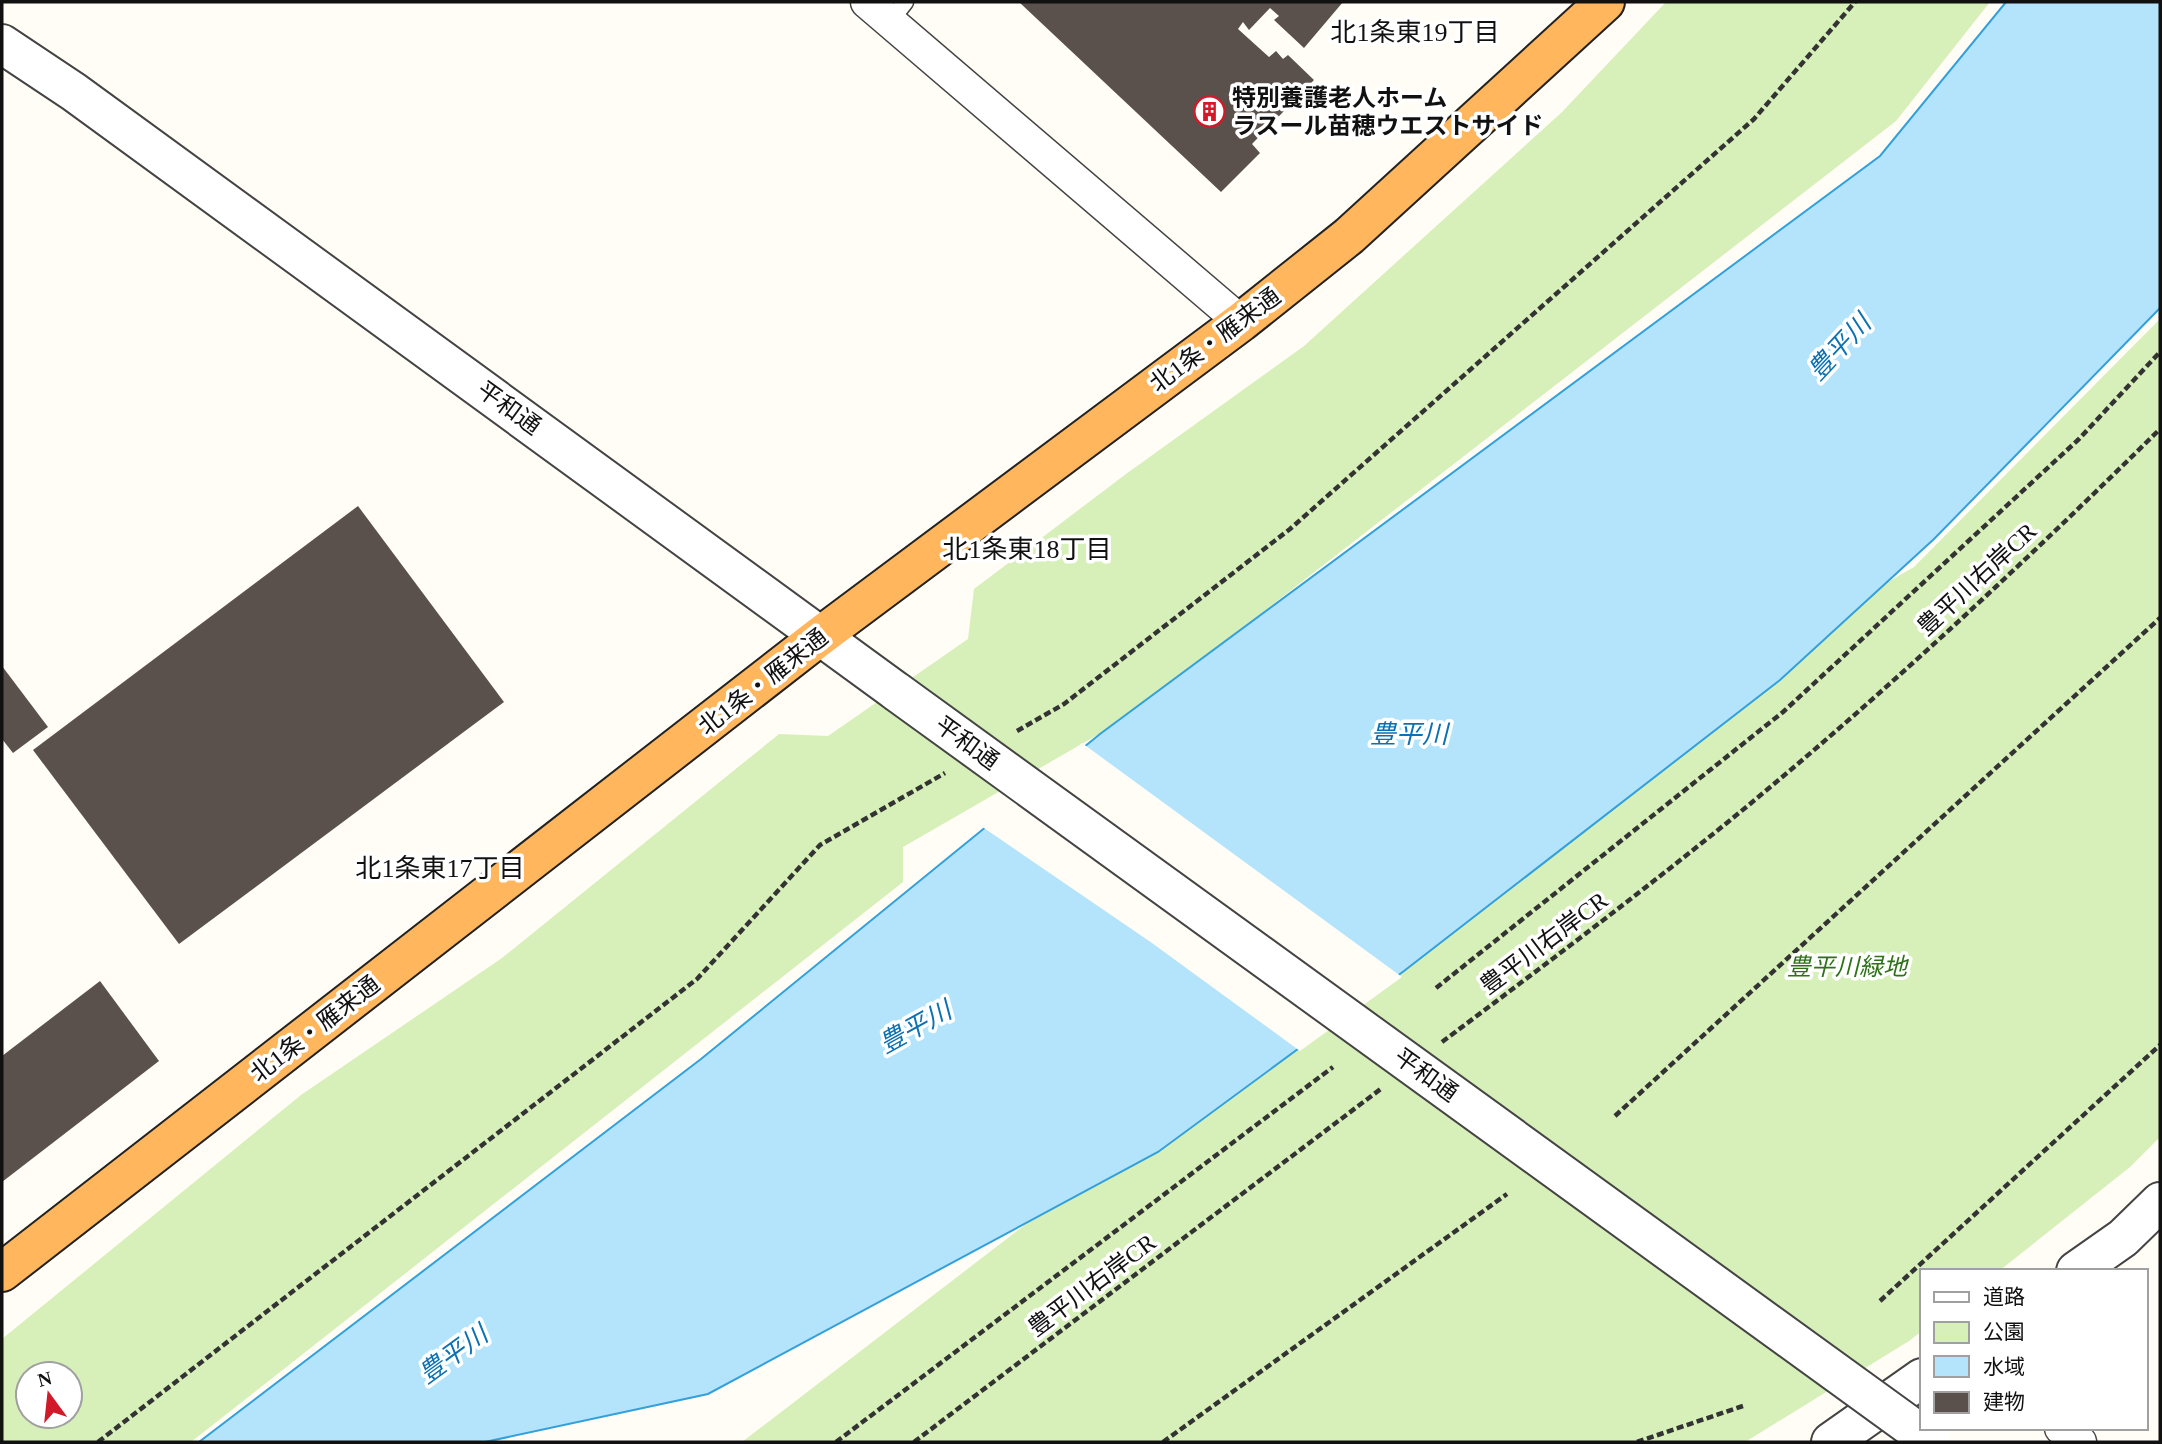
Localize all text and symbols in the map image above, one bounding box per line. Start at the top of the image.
district label: 北1条東19丁目 [1330,18,1500,47]
place label: 特別養護老人ホーム ラスール苗穂ウエストサイド [1232,85,1544,139]
building icon: 特別養護老人ホーム ラスール苗穂ウエストサイド [1192,95,1226,129]
street label: 北1条・雁来通 [1145,283,1285,397]
water label: 豊平川 [1802,307,1879,386]
street label: 平和通 [472,376,546,440]
street label: 豊平川右岸CR [1913,518,2041,640]
district label: 北1条東18丁目 [942,535,1112,564]
street label: 北1条・雁来通 [694,624,832,740]
street label: 平和通 [930,711,1004,775]
water label: 豊平川 [1370,720,1451,749]
district label: 北1条東17丁目 [355,854,525,883]
street label: 豊平川右岸CR [1475,887,1613,999]
park label: 豊平川緑地 [1787,954,1910,980]
street label: 北1条・雁来通 [246,971,384,1087]
water label: 豊平川 [874,994,959,1059]
street label: 平和通 [1389,1043,1463,1107]
street label: 豊平川右岸CR [1023,1229,1161,1341]
legend [1920,1269,2148,1430]
text: 道路 [1983,1285,2025,1309]
water label: 豊平川 [413,1318,496,1389]
text: 公園 [1983,1320,2025,1344]
text: 水域 [1983,1355,2025,1379]
north arrow [14,1360,84,1430]
text: N [35,1367,54,1391]
text: 建物 [1983,1390,2025,1414]

